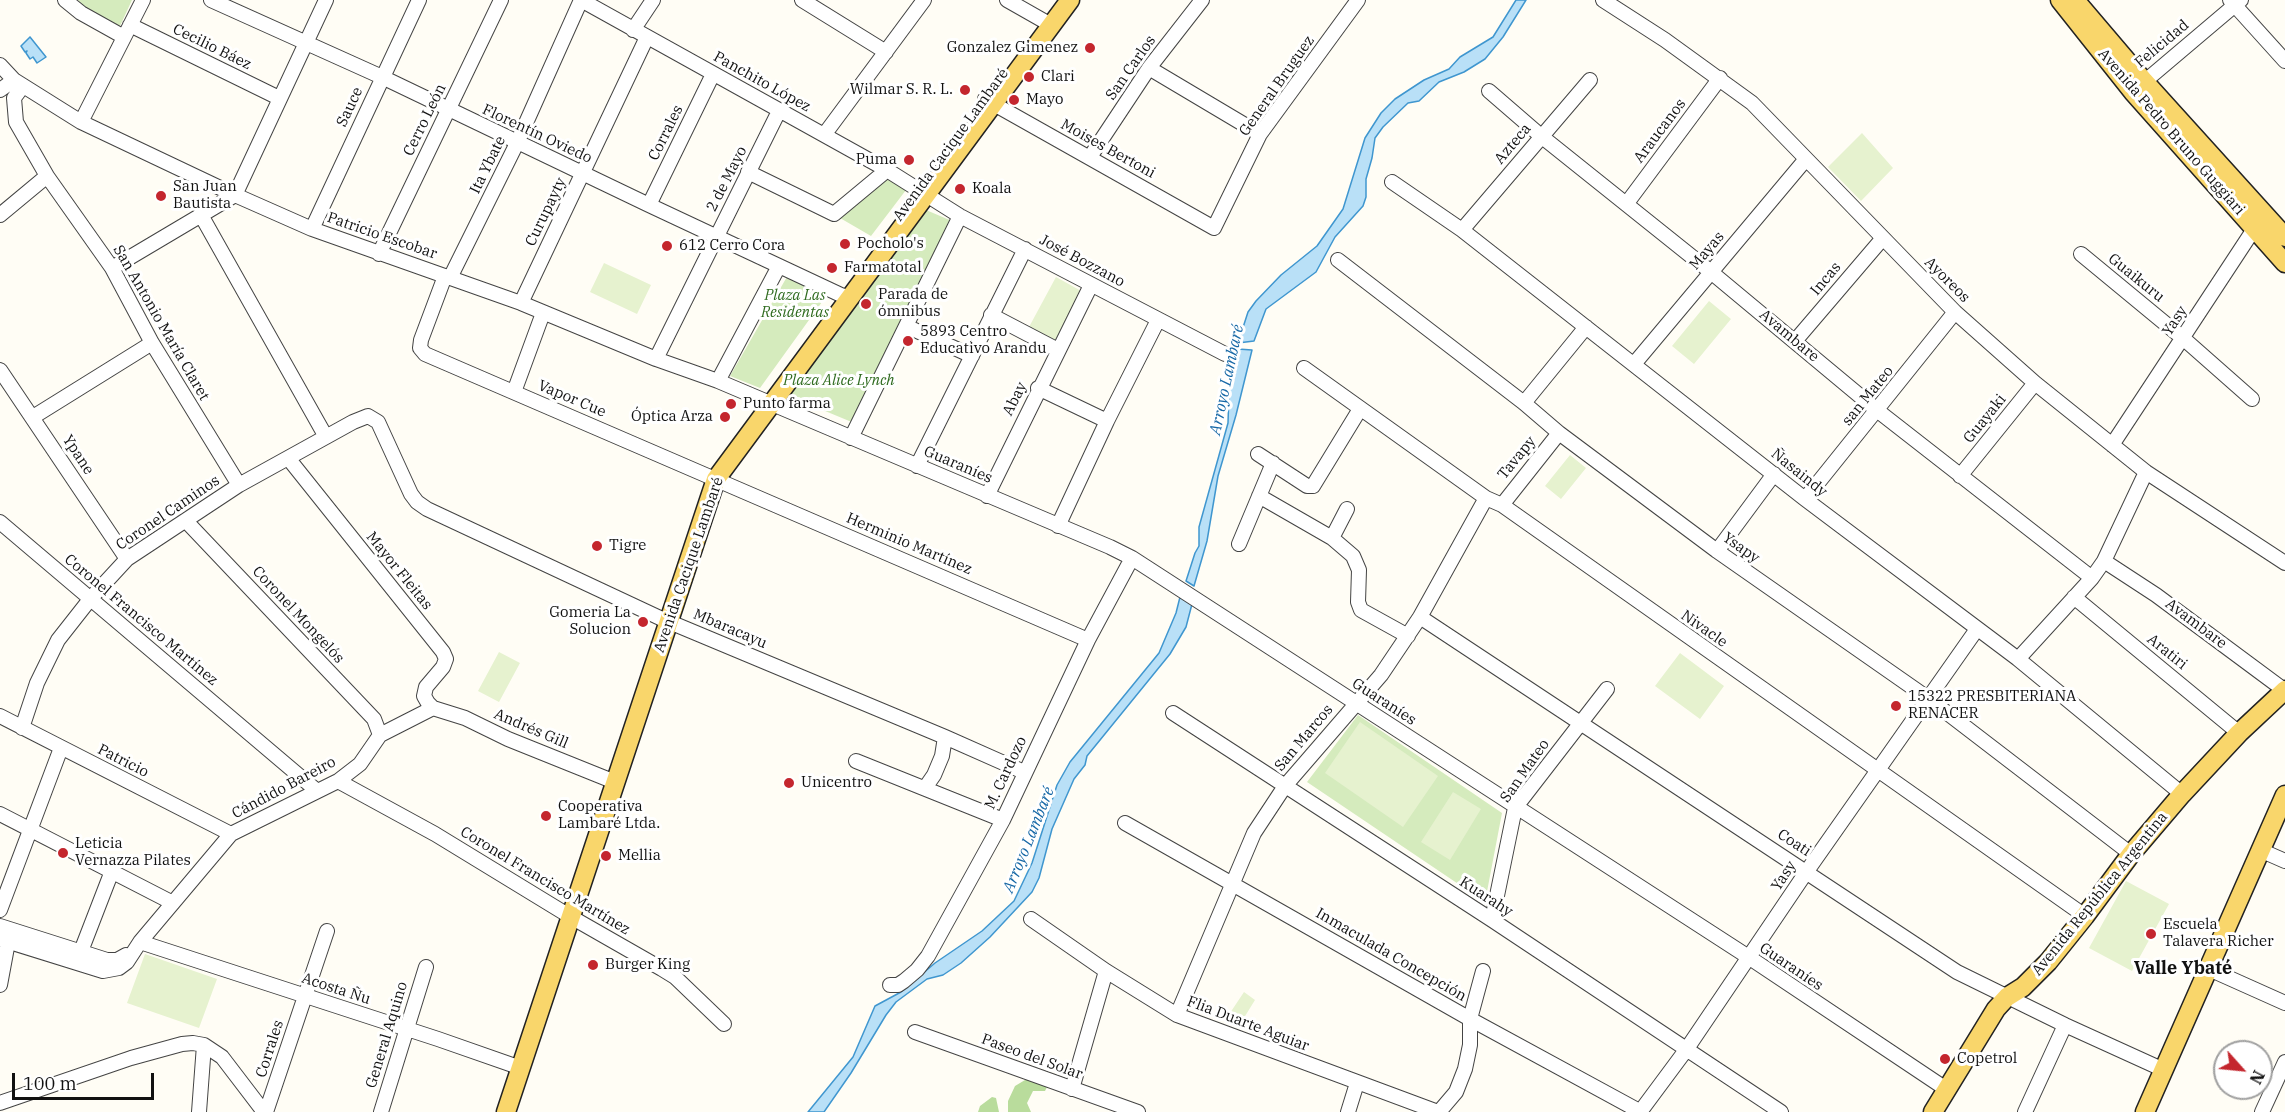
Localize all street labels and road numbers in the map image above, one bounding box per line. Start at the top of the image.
street label: Felicidad [2131,16,2193,72]
street label: Cecilio Báez [170,20,254,74]
street label: San Carlos [1102,32,1160,104]
street label: General Bruguez [1236,32,1318,140]
street label: Avenida Pedro Bruno Guggiari [2094,45,2248,219]
street label: Panchito López [710,48,814,116]
street label: Avenida Cacique Lambaré [890,65,1012,225]
street label: Cerro León [400,81,450,159]
street label: Sauce [333,84,367,130]
street label: Araucanos [1630,95,1690,167]
street label: Florentín Oviedo [479,101,595,167]
street label: Corrales [645,102,687,164]
street label: Moises Bertoni [1058,116,1158,182]
street label: Azteca [1491,120,1535,168]
street label: Ita Ybate [466,133,510,197]
street label: 2 de Mayo [703,143,751,215]
street label: Curupayty [522,175,570,249]
street label: Patricio Escobar [325,209,439,263]
street label: Mayas [1686,228,1728,274]
street label: José Bozzano [1036,231,1128,291]
street label: San Antonio María Claret [109,242,213,404]
street label: Guaikuru [2104,250,2168,306]
street label: Ayoreos [1921,254,1973,306]
street label: Incas [1807,259,1845,299]
street label: Yasy [2159,303,2191,339]
street label: Avambare [1756,306,1822,366]
street label: san Mateo [1839,363,1897,429]
street label: Vapor Cue [535,377,609,421]
street label: Abay [999,379,1031,419]
street label: Guayaki [1960,391,2010,447]
street label: Ypane [58,432,98,478]
street label: Tavapy [1494,433,1540,483]
street label: Guaraníes [921,442,995,488]
street label: Ñasaindy [1767,445,1831,501]
street label: Coronel Caminos [113,472,223,554]
street label: Avenida Cacique Lambaré [650,475,728,655]
street label: Herminio Martínez [843,509,975,579]
street label: Mayor Fleitas [362,528,436,614]
street label: Ysapy [1719,529,1763,567]
street label: Coronel Francisco Martínez [61,551,221,689]
street label: Coronel Mongelós [248,563,348,667]
street label: Avambare [2162,595,2230,653]
street label: Mbaracayu [690,605,770,653]
street label: Nivacle [1677,607,1731,651]
street label: Aratiri [2143,630,2191,674]
street label: Guaraníes [1349,675,1419,729]
street label: San Marcos [1271,701,1337,775]
street label: Andrés Gill [491,705,571,753]
street label: M. Cardozo [981,734,1031,812]
street label: San Mateo [1497,736,1553,806]
street label: Patricio [95,741,151,781]
street label: Cándido Bareiro [229,753,339,823]
street label: Avenida República Argentina [2028,809,2172,979]
street label: Coronel Francisco Martínez [457,823,633,939]
street label: Coati [1774,826,1814,860]
street label: Yasy [1768,858,1800,894]
street label: Kuarahy [1456,873,1516,921]
street label: Inmaculada Concepción [1313,904,1469,1006]
street label: Guaraníes [1756,939,1826,995]
street label: Acosta Ñu [299,969,373,1009]
street label: General Aquino [362,980,412,1090]
street label: Flia Duarte Aguiar [1184,992,1312,1056]
street label: Corrales [252,1018,288,1080]
street label: Paseo del Solar [979,1030,1085,1084]

